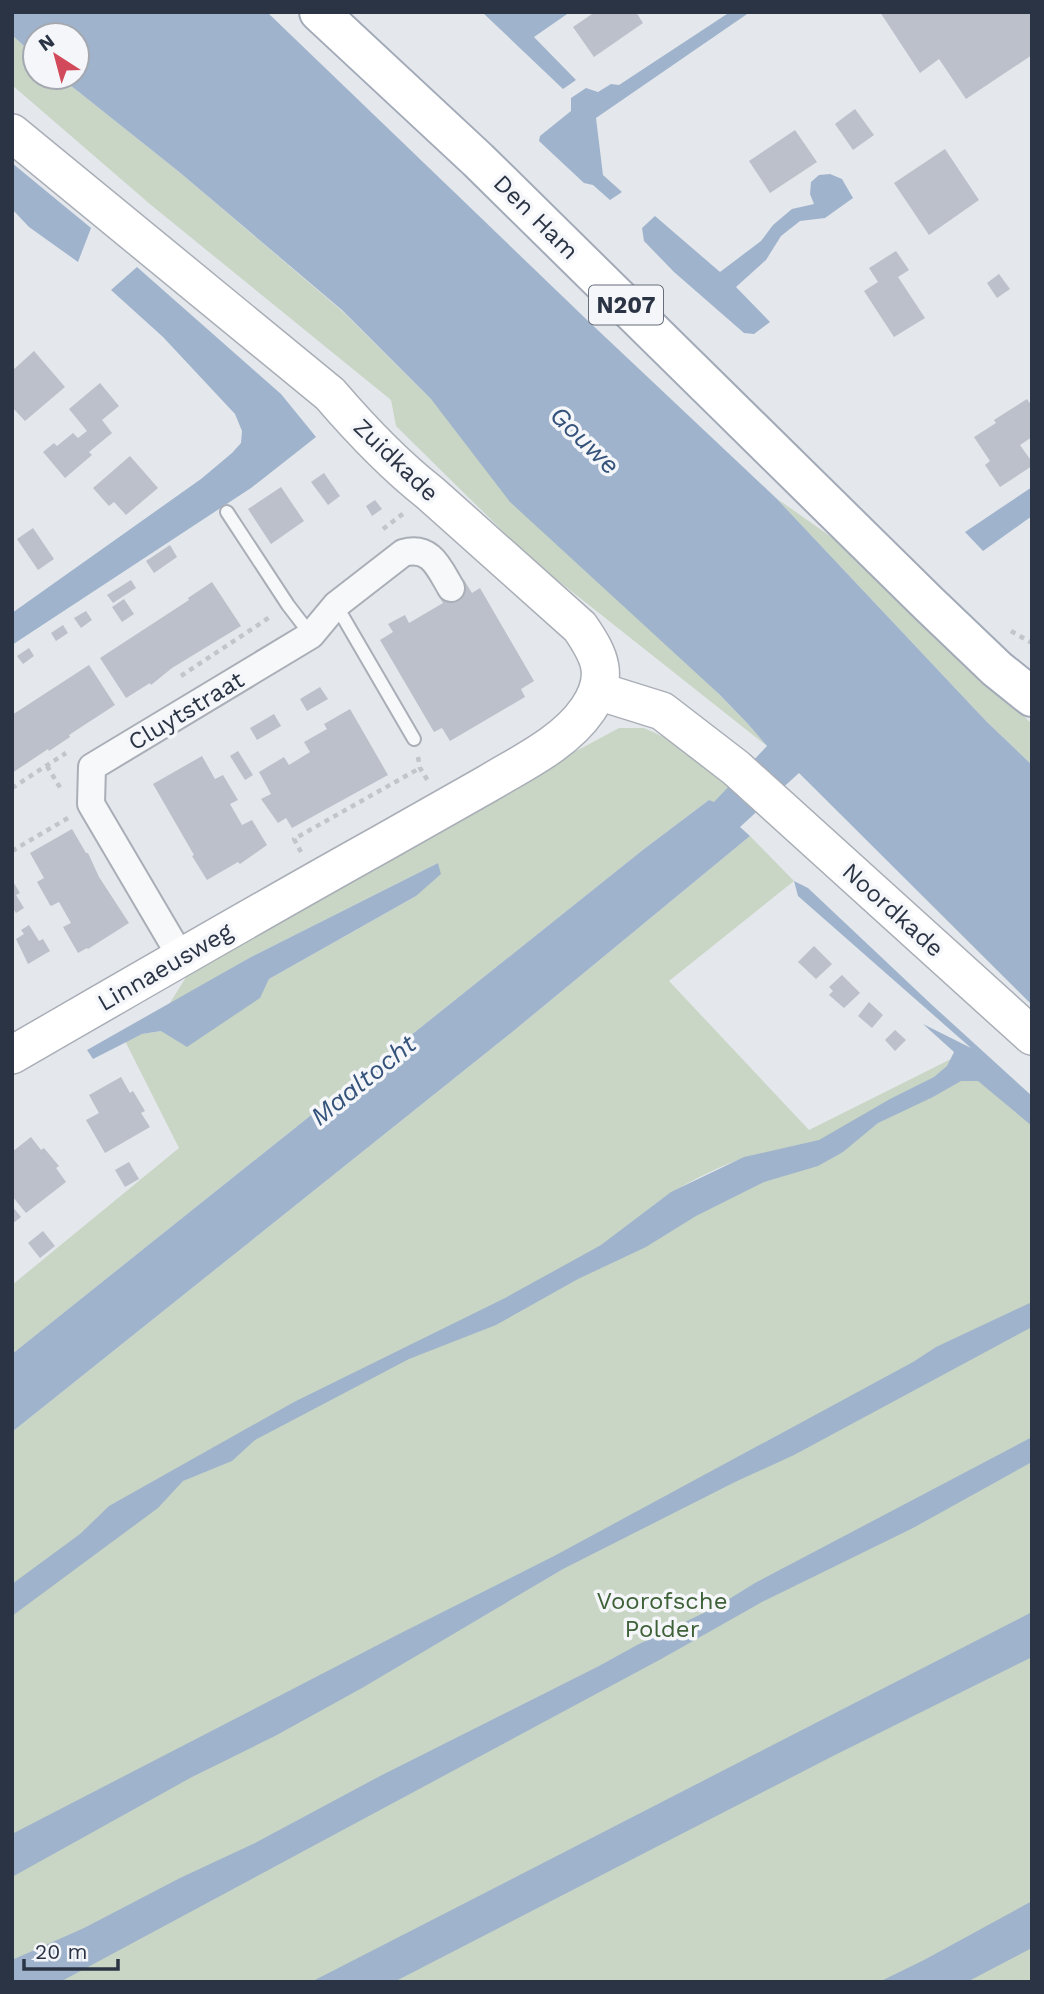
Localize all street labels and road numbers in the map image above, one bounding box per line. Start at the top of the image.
street label: Den Ham [488,169,584,265]
road number: N207 [589,286,663,324]
street label: Zuidkade [348,413,444,507]
street label: Cluytstraat [123,666,249,756]
street label: Noordkade [837,857,949,963]
street label: Linnaeusweg [93,917,238,1017]

